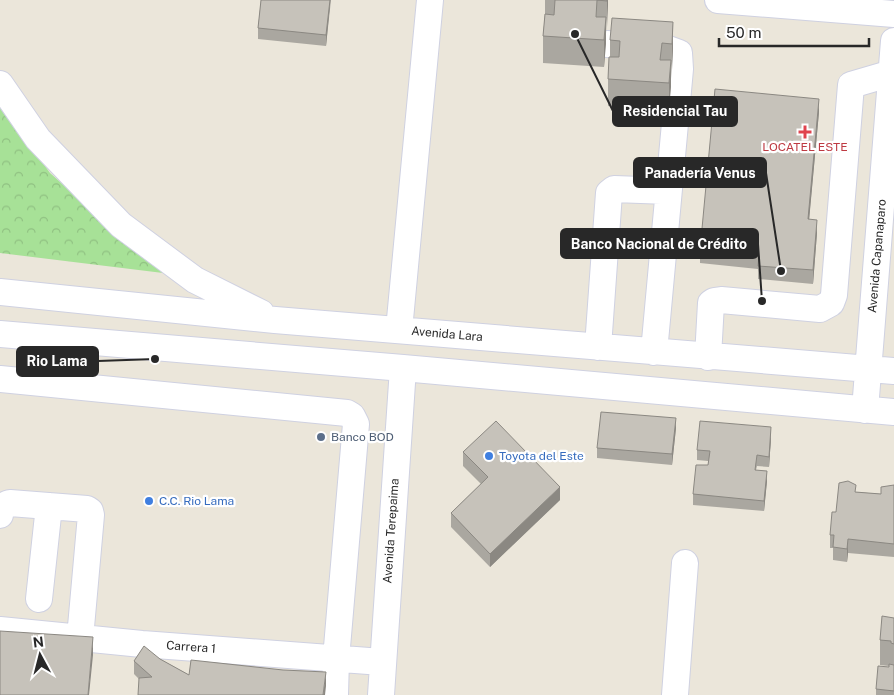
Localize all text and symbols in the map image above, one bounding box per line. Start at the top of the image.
scale bar [719,15,869,47]
text: 50 m [726,24,761,41]
callout: Residencial Tau [613,97,737,126]
text: Residencial Tau [623,103,727,119]
marker: LOCATEL ESTE [799,126,811,138]
place label: LOCATEL ESTE [762,140,848,154]
callout: Panadería Venus [634,158,766,187]
text: Panadería Venus [644,165,756,181]
street label: Avenida Capanaparo [865,198,889,314]
callout: Banco Nacional de Crédito [561,229,758,258]
text: Banco Nacional de Crédito [571,236,747,252]
street label: Avenida Lara [411,324,483,344]
callout: Rio Lama [17,347,98,376]
text: Rio Lama [27,353,88,369]
place label: Banco BOD [331,430,394,444]
marker: Banco BOD [315,431,327,443]
place label: Toyota del Este [499,449,584,463]
marker: Toyota del Este [483,450,495,462]
street label: Avenida Terepaima [380,478,402,584]
place label: C.C. Rio Lama [159,494,234,508]
marker: C.C. Rio Lama [143,495,155,507]
north arrow [15,630,65,680]
text: N [32,633,45,651]
street label: Carrera 1 [166,638,216,656]

